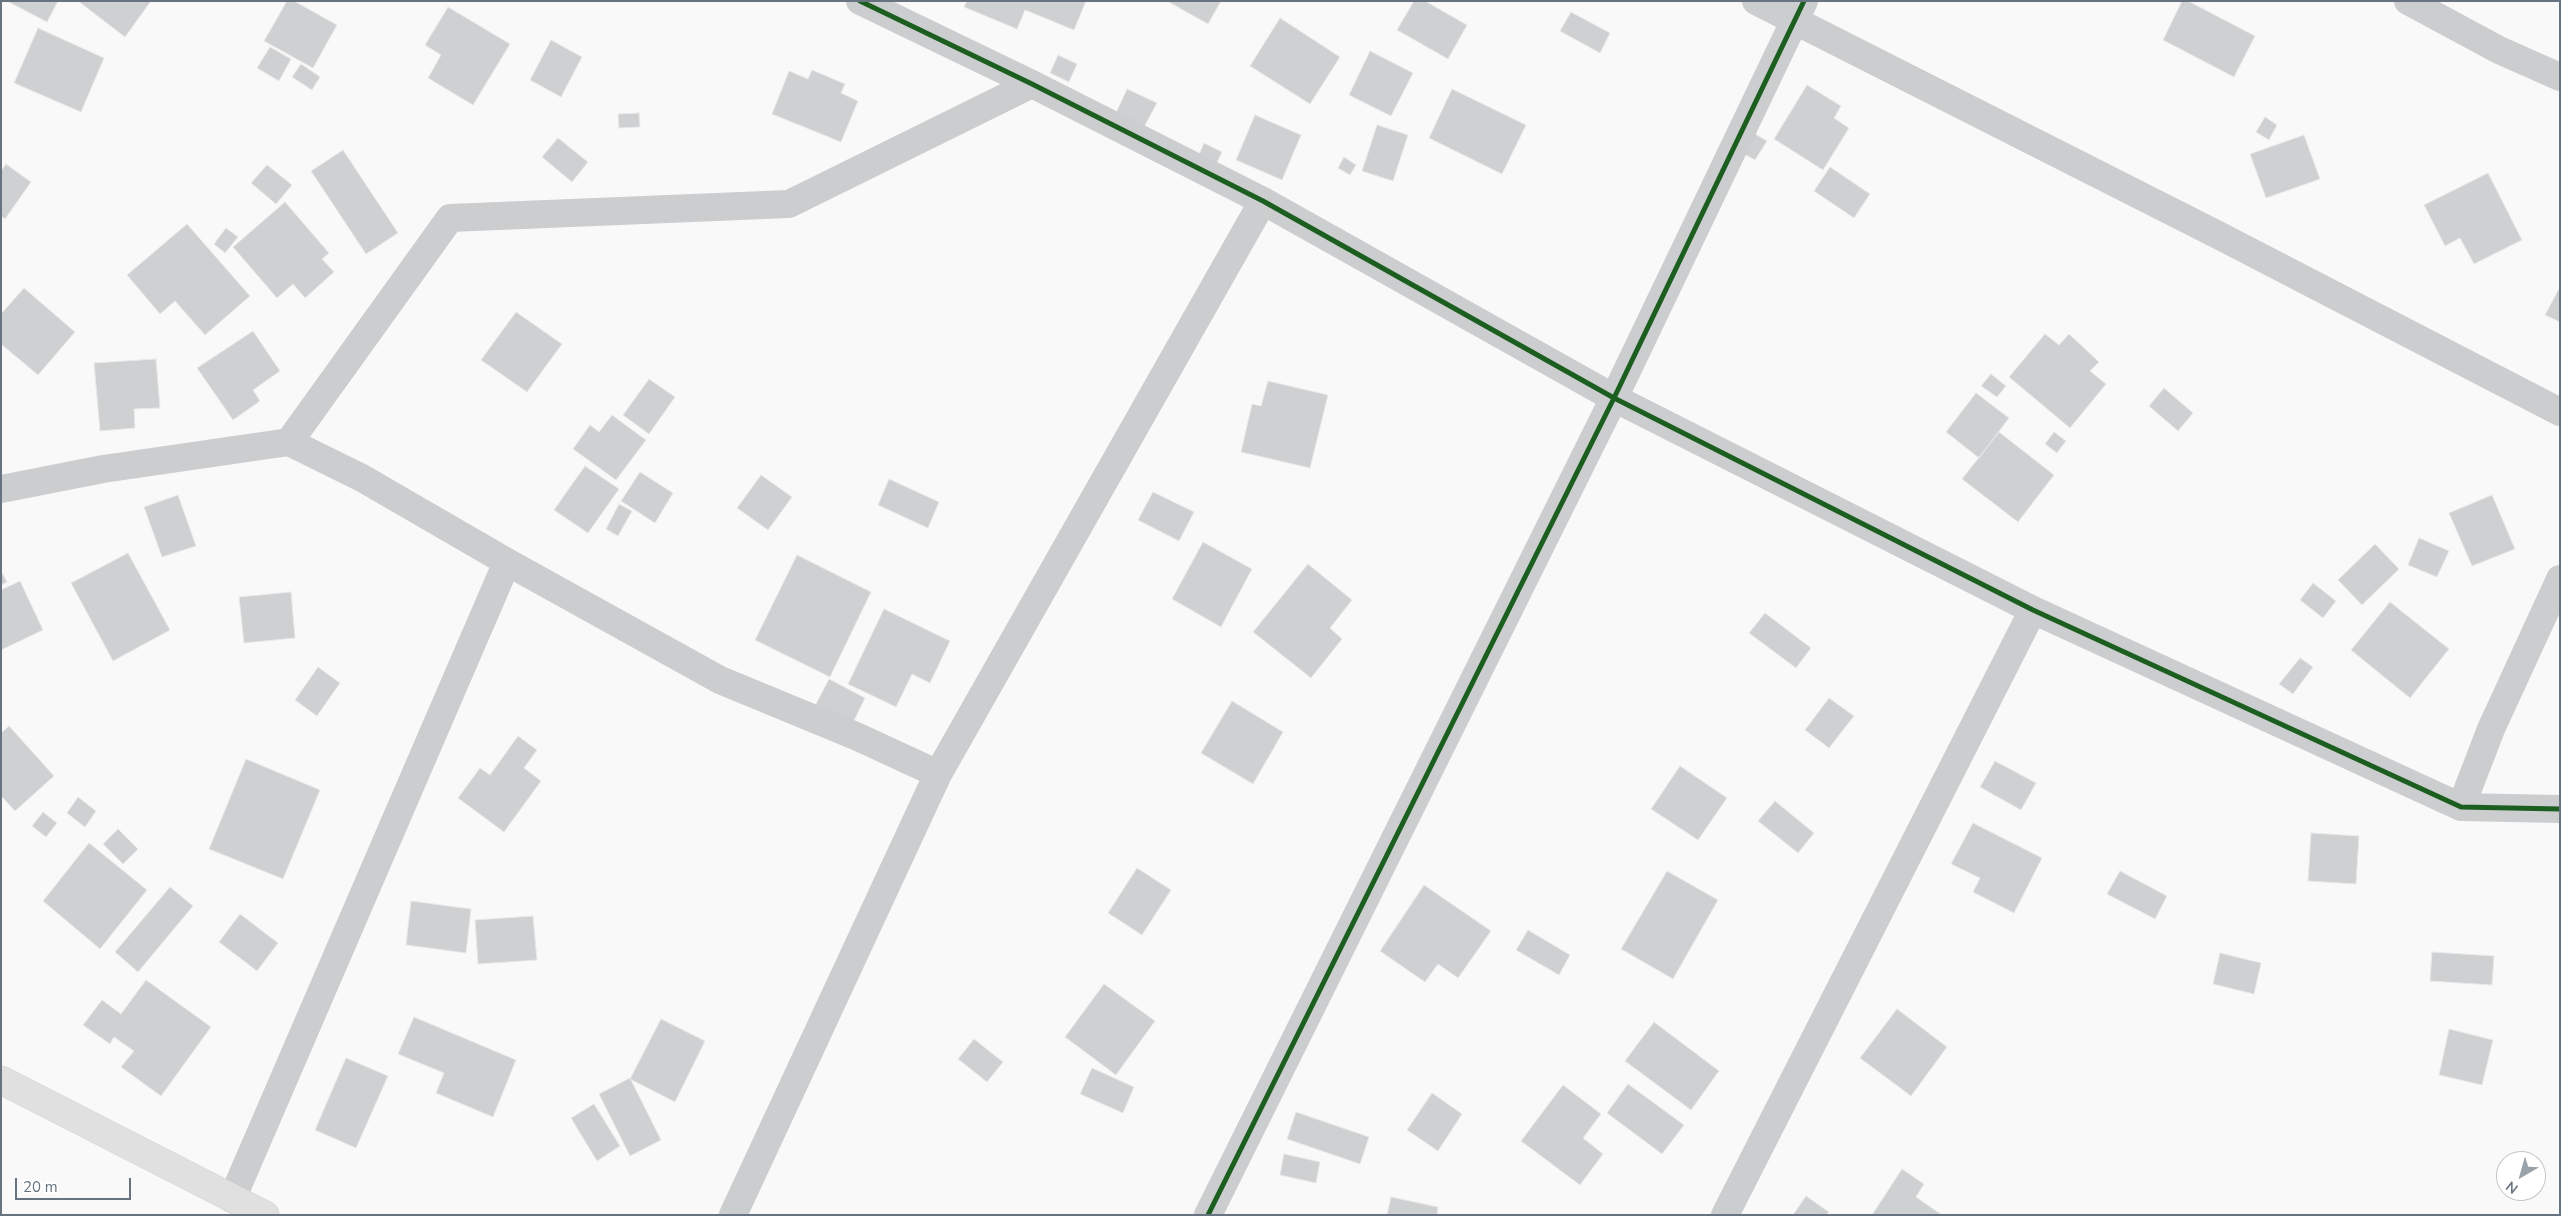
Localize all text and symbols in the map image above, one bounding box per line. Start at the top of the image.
north arrow [2496,1151,2546,1201]
scale bar [18,1168,134,1200]
text: 20 m [23,1177,58,1197]
text: N [2502,1177,2522,1198]

